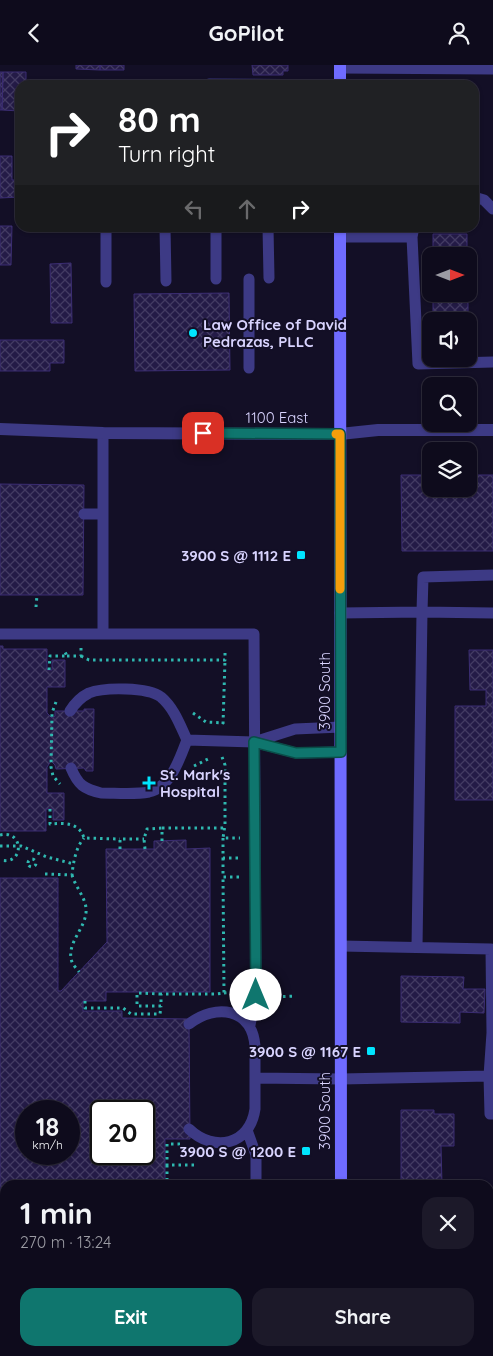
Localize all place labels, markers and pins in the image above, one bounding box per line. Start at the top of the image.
place label: Law Office of David Pedrazas, PLLC [203,315,347,351]
marker: Law Office of David Pedrazas, PLLC [187,327,199,339]
pin [182,412,224,454]
place label: 3900 S @ 1112 E [181,546,291,565]
marker: 3900 S @ 1112 E [295,549,307,561]
place label: St. Mark's Hospital [160,765,230,801]
marker: St. Mark's Hospital [142,776,156,790]
place label: 3900 S @ 1167 E [249,1042,361,1061]
marker: 3900 S @ 1167 E [365,1045,377,1057]
place label: 3900 S @ 1200 E [179,1142,296,1161]
marker: 3900 S @ 1200 E [300,1145,312,1157]

